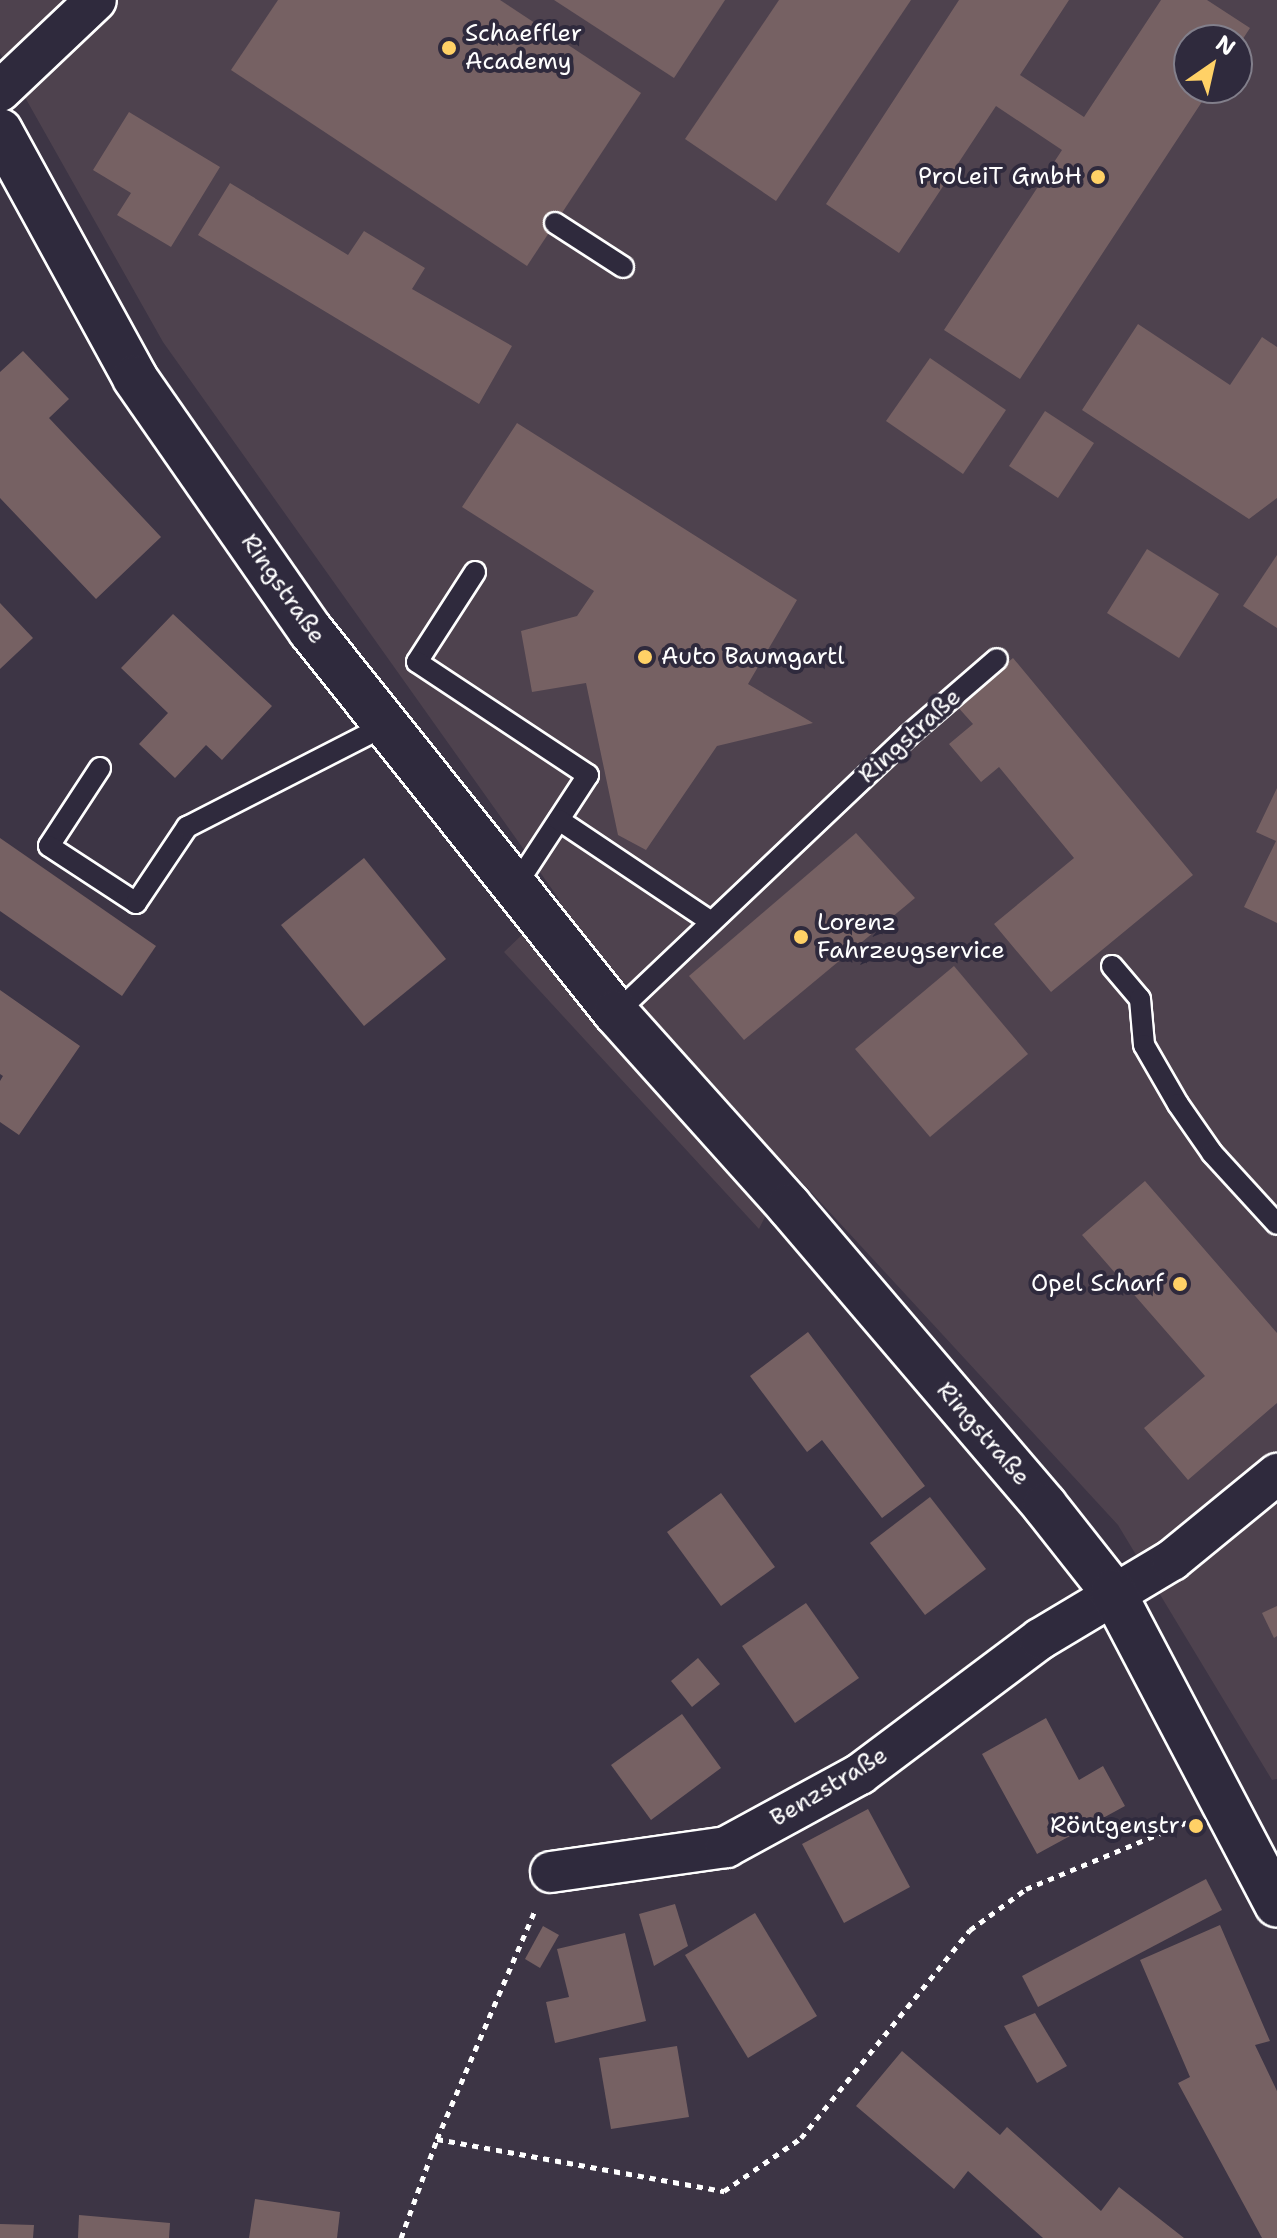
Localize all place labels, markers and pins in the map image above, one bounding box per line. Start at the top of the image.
place label: Schaeffler Academy [465,20,582,76]
marker: Schaeffler Academy [440,39,458,57]
place label: ProLeiT GmbH [918,163,1082,191]
marker: ProLeiT GmbH [1089,168,1107,186]
place label: Auto Baumgartl [661,643,845,671]
marker: Auto Baumgartl [636,648,654,666]
place label: Lorenz Fahrzeugservice [817,909,1005,965]
marker: Lorenz Fahrzeugservice [792,928,810,946]
place label: Opel Scharf [1031,1270,1164,1298]
marker: Opel Scharf [1171,1275,1189,1293]
place label: Röntgenstr [1050,1812,1180,1840]
marker: Röntgenstr [1187,1817,1205,1835]

